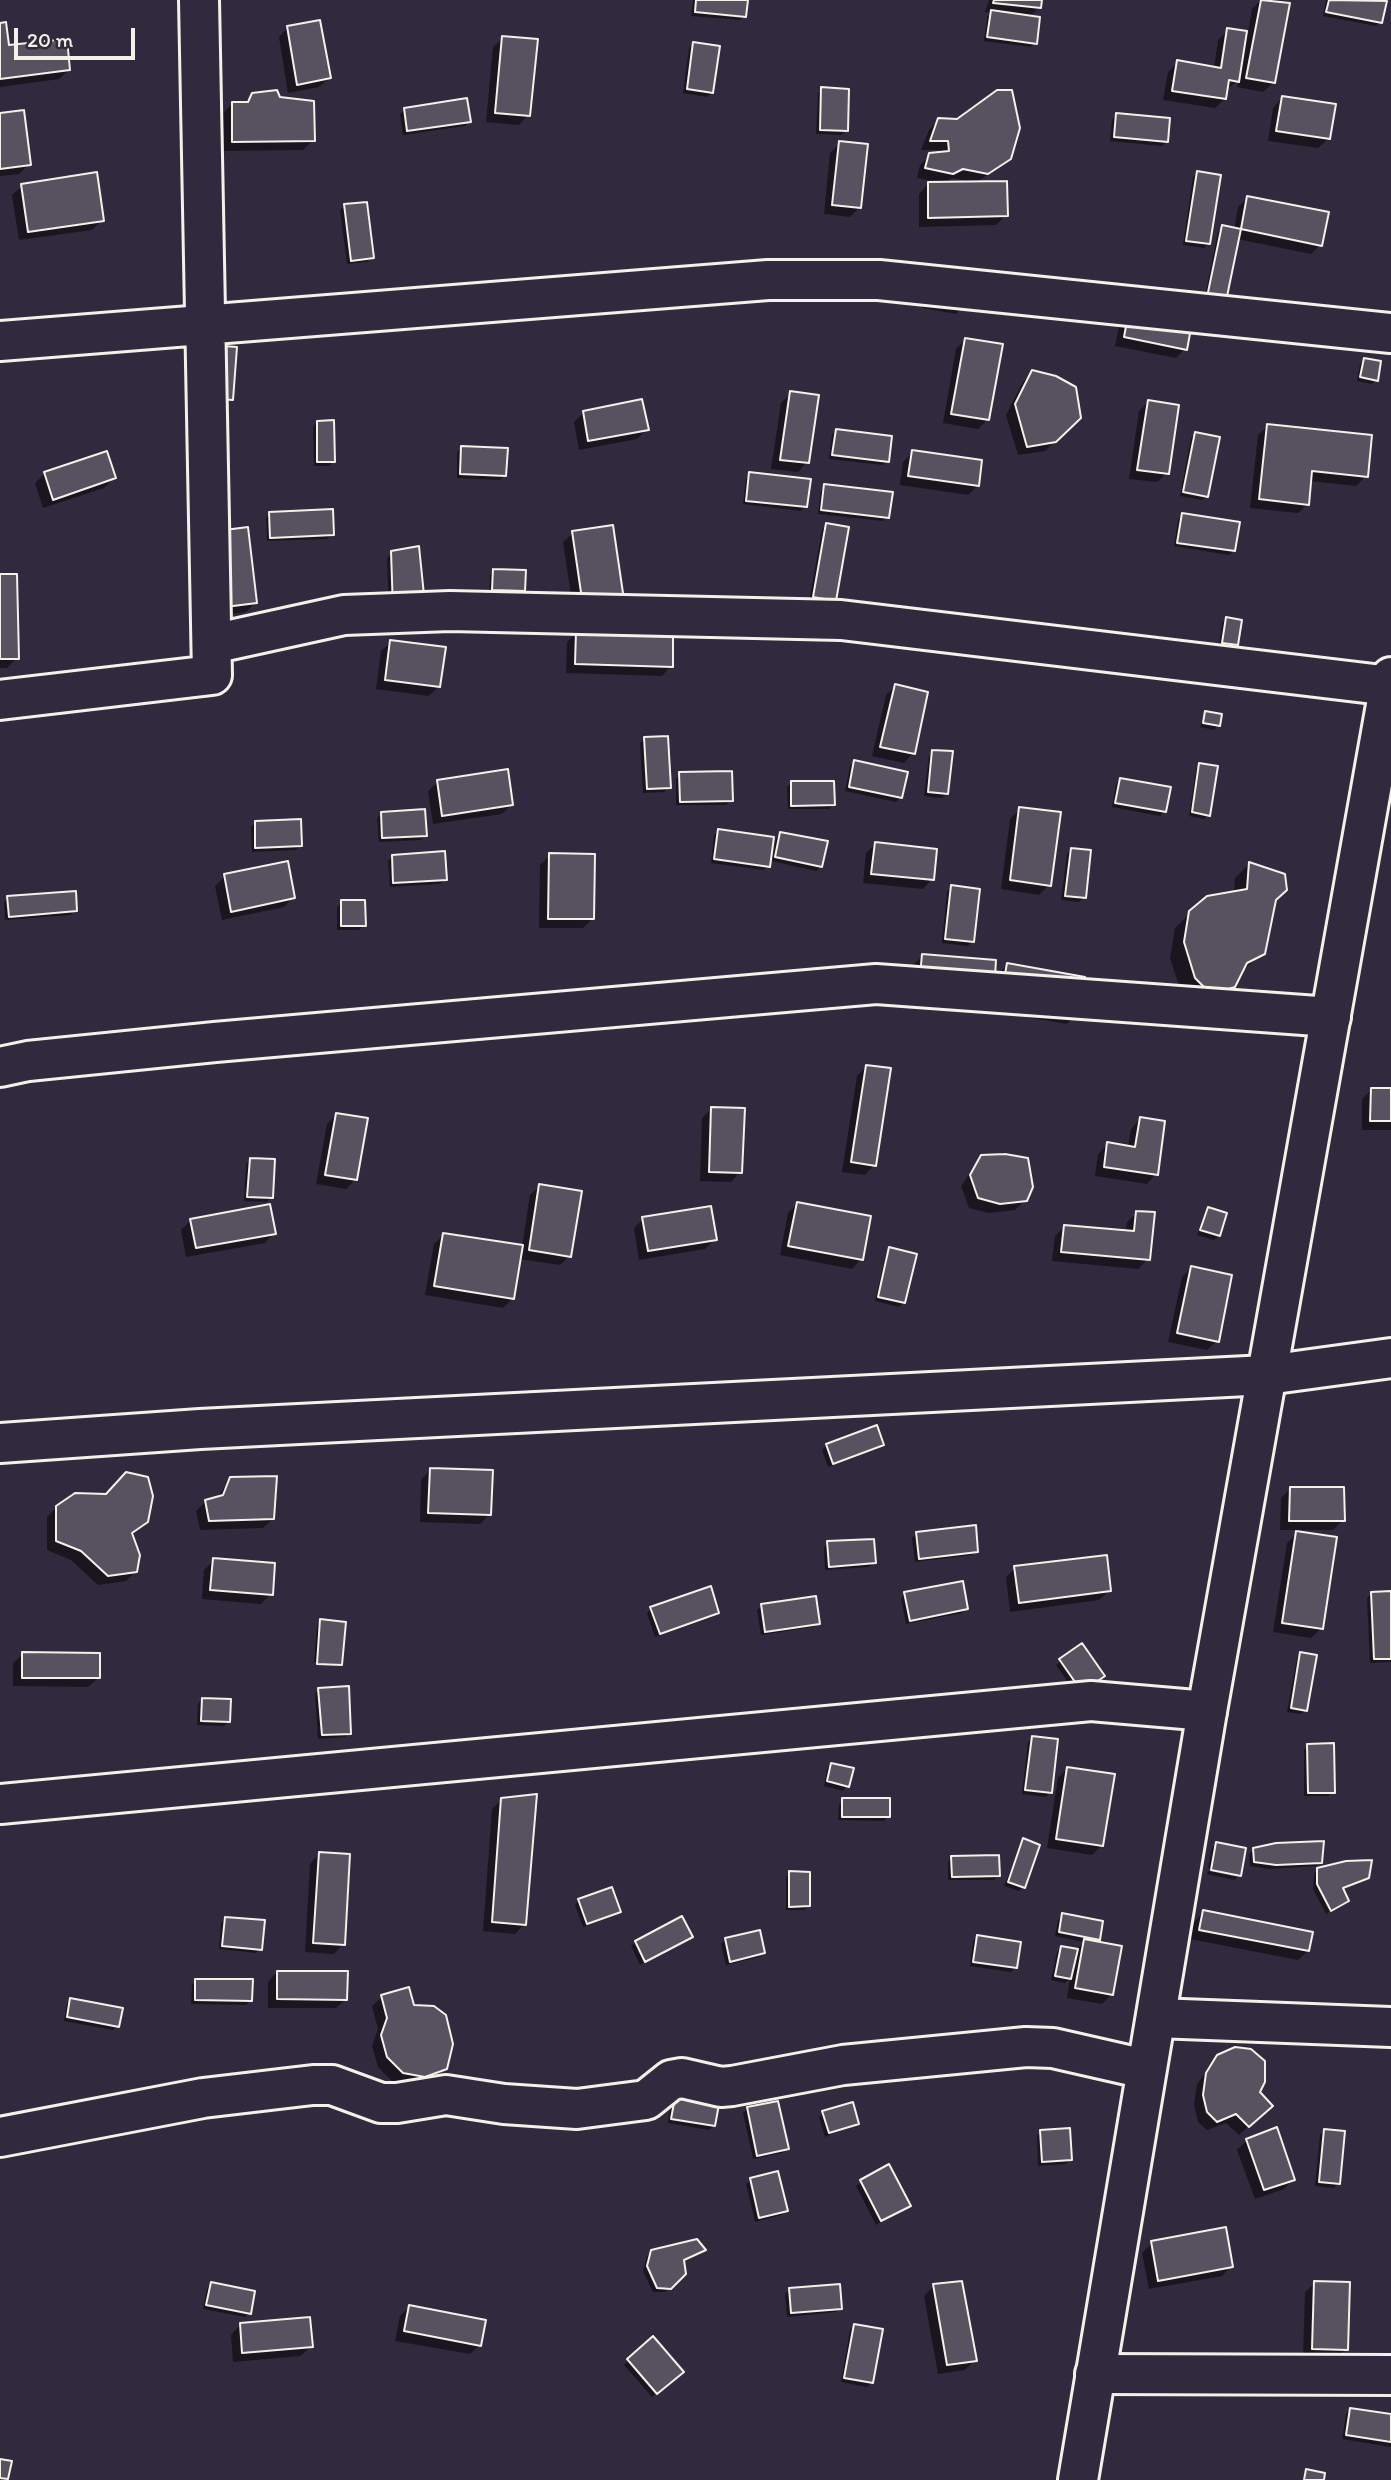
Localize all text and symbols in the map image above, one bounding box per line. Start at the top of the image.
scale bar [18,14,138,58]
text: 20 m [27,27,73,52]

